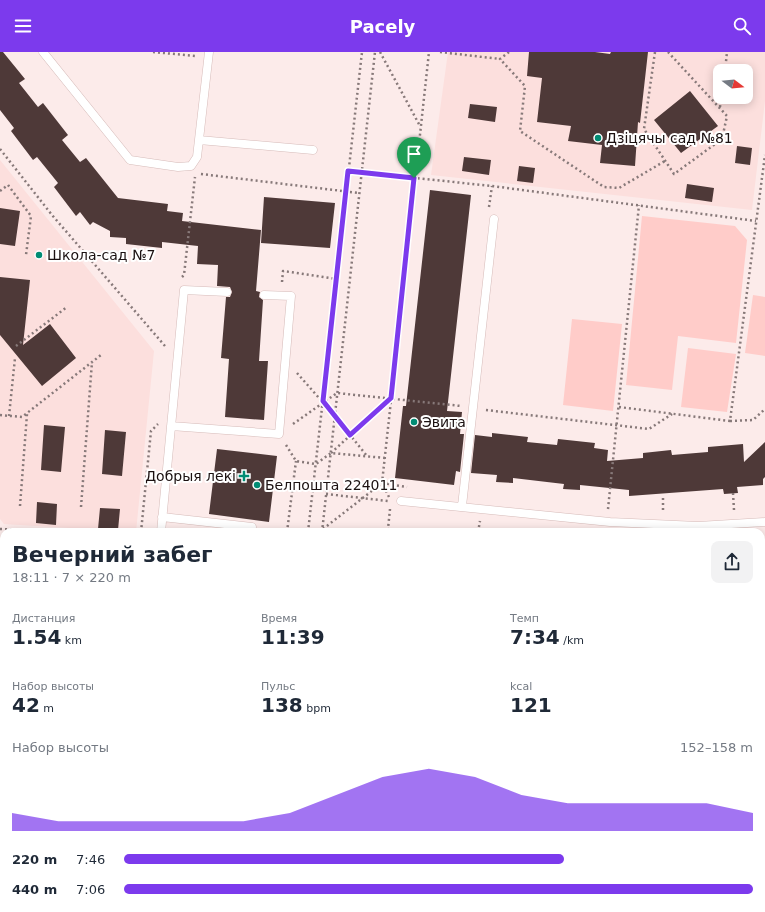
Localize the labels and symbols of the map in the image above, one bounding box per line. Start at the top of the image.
north arrow [713,64,753,104]
place label: Дзіцячы сад №81 [606,130,733,146]
marker: Дзіцячы сад №81 [593,133,603,143]
pin [397,137,431,178]
place label: Школа-сад №7 [47,247,155,263]
marker: Школа-сад №7 [34,250,44,260]
place label: Эвита [422,414,466,430]
marker: Эвита [409,417,419,427]
place label: Добрыя лекі [145,468,236,484]
marker: Добрыя лекі [239,471,249,481]
place label: Белпошта 224011 [265,477,397,493]
marker: Белпошта 224011 [252,480,262,490]

